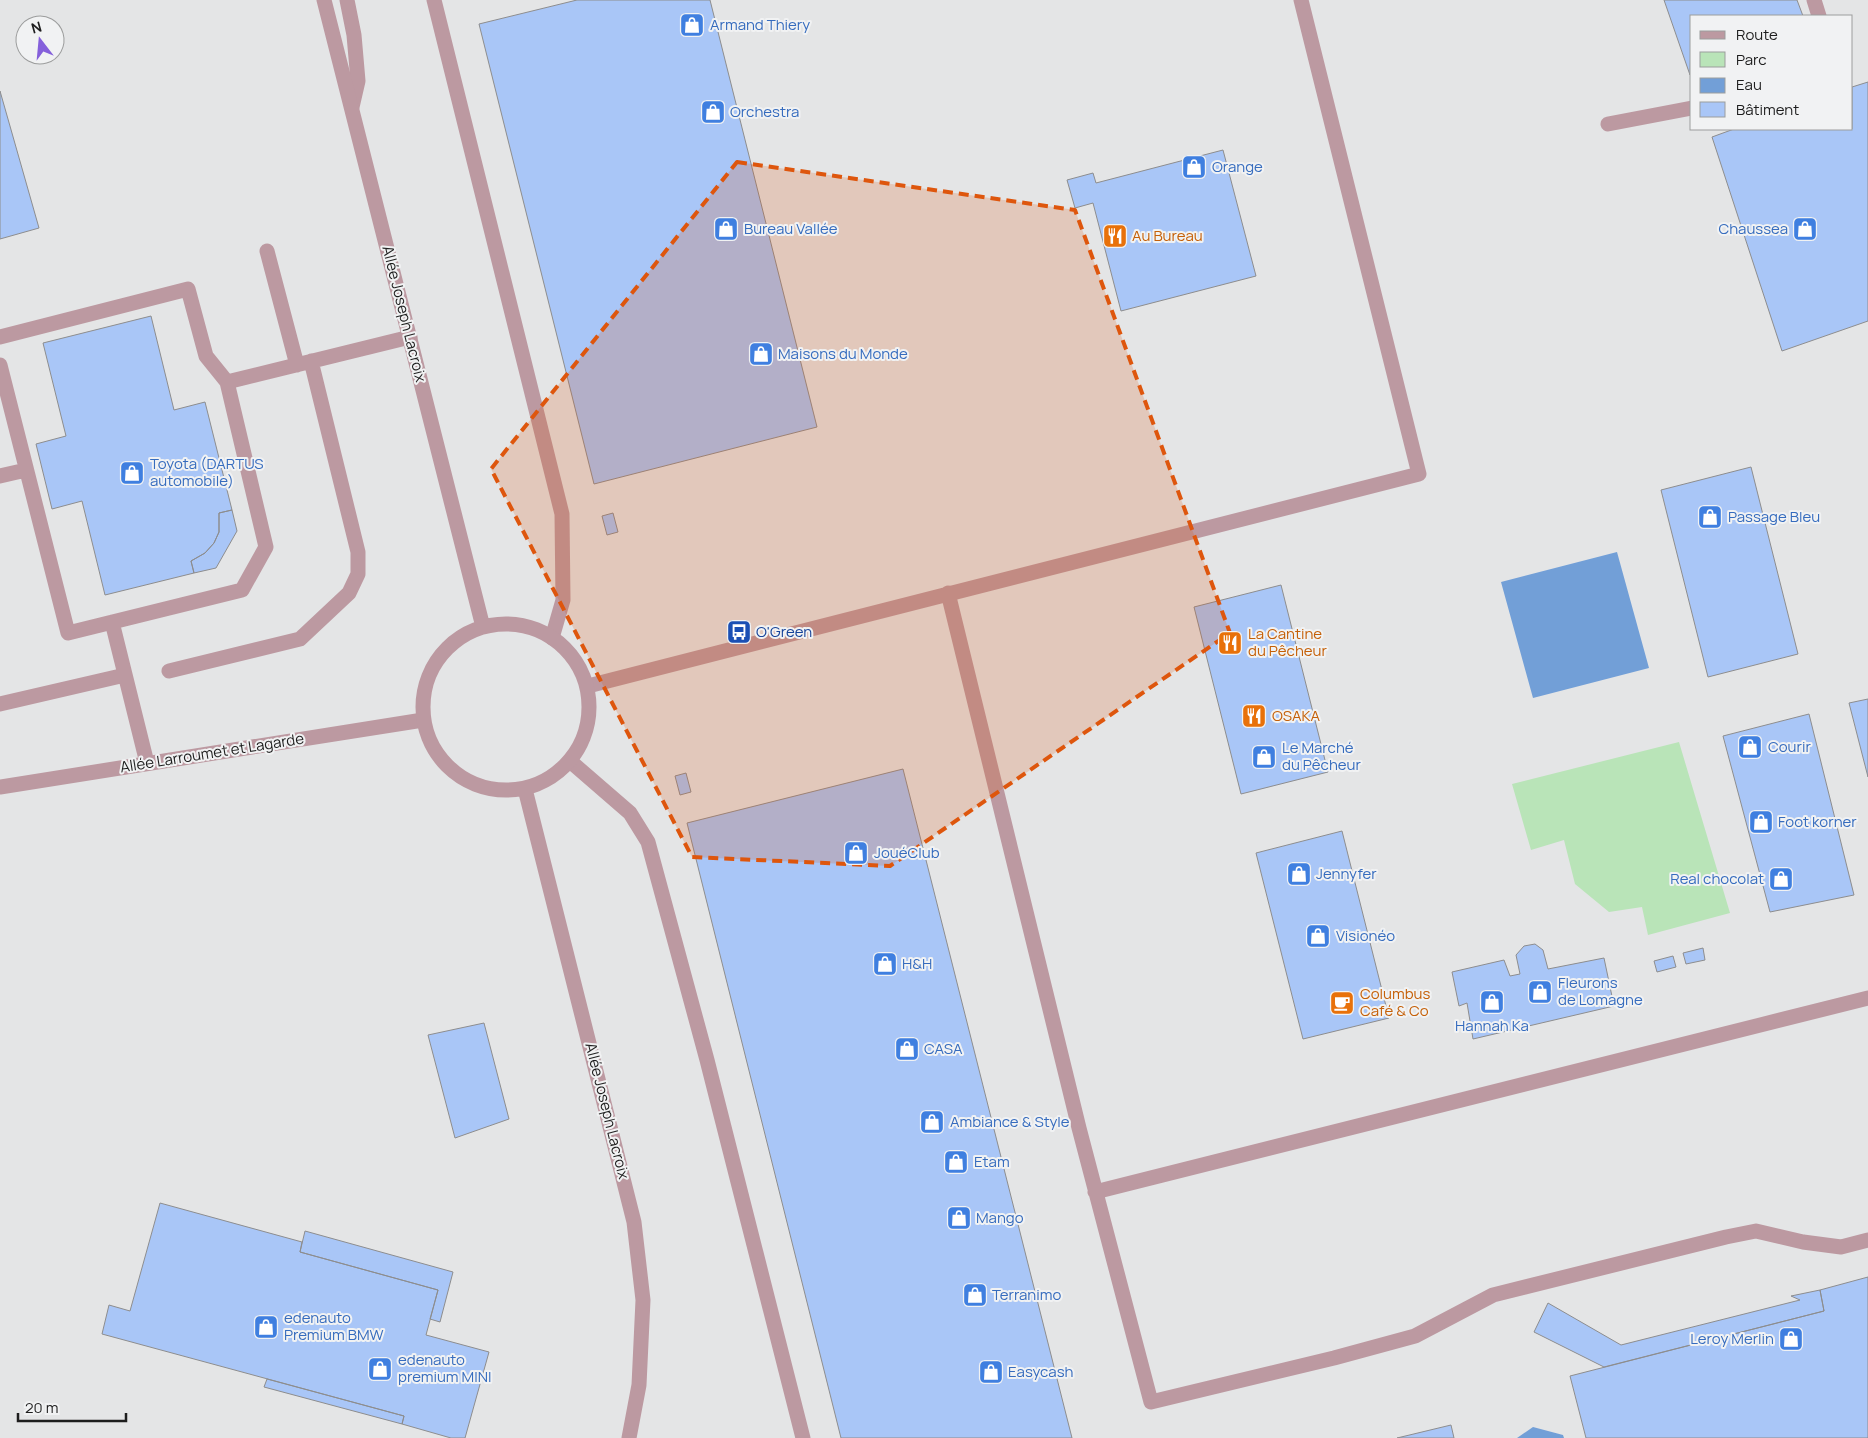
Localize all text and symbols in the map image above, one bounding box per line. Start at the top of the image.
shop icon: Armand Thiery [679,12,705,38]
place label: Armand Thiery [710,14,810,35]
north arrow [15,15,65,65]
legend [1690,15,1853,130]
text: N [29,17,44,38]
text: Route [1736,24,1778,45]
text: Parc [1736,49,1767,70]
text: Eau [1736,74,1762,95]
shop icon: Orchestra [700,99,726,125]
text: Bâtiment [1736,99,1799,120]
place label: Orchestra [730,101,799,122]
shop icon: Orange [1181,154,1207,180]
place label: Orange [1212,156,1263,177]
shop icon: Bureau Vallée [713,216,739,242]
shop icon: Chaussea [1792,216,1818,242]
place label: Bureau Vallée [744,218,838,239]
place label: Chaussea [1718,218,1788,239]
restaurant icon: Au Bureau [1102,223,1128,249]
place label: Au Bureau [1132,225,1203,246]
street label: Allée Joseph Lacroix [377,243,432,384]
shop icon: Maisons du Monde [748,341,774,367]
place label: Maisons du Monde [778,343,908,364]
place label: Toyota (DARTUS automobile) [150,453,264,491]
shop icon: Toyota (DARTUS automobile) [119,460,145,486]
shop icon: Passage Bleu [1697,504,1723,530]
place label: Passage Bleu [1728,506,1820,527]
bus stop icon: O'Green [726,619,752,645]
place label: O'Green [756,621,812,642]
place label: La Cantine du Pêcheur [1248,623,1328,661]
restaurant icon: La Cantine du Pêcheur [1217,630,1243,656]
restaurant icon: OSAKA [1241,703,1267,729]
place label: OSAKA [1272,705,1321,726]
street label: Allée Larroumet et Lagarde [119,728,306,777]
shop icon: Courir [1737,734,1763,760]
place label: Courir [1768,736,1811,757]
place label: Le Marché du Pêcheur [1282,737,1362,775]
shop icon: Le Marché du Pêcheur [1251,744,1277,770]
shop icon: Foot korner [1748,809,1774,835]
place label: Foot korner [1778,811,1857,832]
shop icon: JouéClub [843,840,869,866]
place label: JouéClub [874,842,940,863]
shop icon: Jennyfer [1286,861,1312,887]
place label: Jennyfer [1316,863,1377,884]
shop icon: Real chocolat [1768,866,1794,892]
place label: Real chocolat [1670,868,1764,889]
shop icon: Visionéo [1305,923,1331,949]
place label: Visionéo [1336,925,1395,946]
shop icon: H&H [872,951,898,977]
place label: H&H [902,953,932,974]
place label: Fleurons de Lomagne [1558,972,1643,1010]
shop icon: Fleurons de Lomagne [1527,979,1553,1005]
place label: Columbus Café & Co [1360,983,1431,1021]
shop icon: Hannah Ka [1479,989,1505,1015]
cafe icon: Columbus Café & Co [1329,990,1355,1016]
place label: Hannah Ka [1455,1015,1529,1036]
shop icon: CASA [894,1036,920,1062]
place label: CASA [924,1038,963,1059]
street label: Allée Joseph Lacroix [580,1040,635,1181]
shop icon: Ambiance & Style [919,1109,945,1135]
place label: Ambiance & Style [950,1111,1070,1132]
shop icon: Etam [943,1149,969,1175]
place label: Etam [974,1151,1010,1172]
shop icon: Mango [946,1205,972,1231]
place label: Mango [976,1207,1024,1228]
shop icon: Terranimo [962,1282,988,1308]
place label: Terranimo [992,1284,1061,1305]
place label: edenauto Premium BMW [284,1307,384,1345]
shop icon: edenauto Premium BMW [253,1314,279,1340]
shop icon: Leroy Merlin [1778,1326,1804,1352]
place label: Leroy Merlin [1690,1328,1774,1349]
place label: edenauto premium MINI [398,1349,491,1387]
shop icon: edenauto premium MINI [367,1356,393,1382]
shop icon: Easycash [978,1359,1004,1385]
place label: Easycash [1008,1361,1074,1382]
scale bar [18,1390,125,1422]
text: 20 m [25,1397,58,1418]

